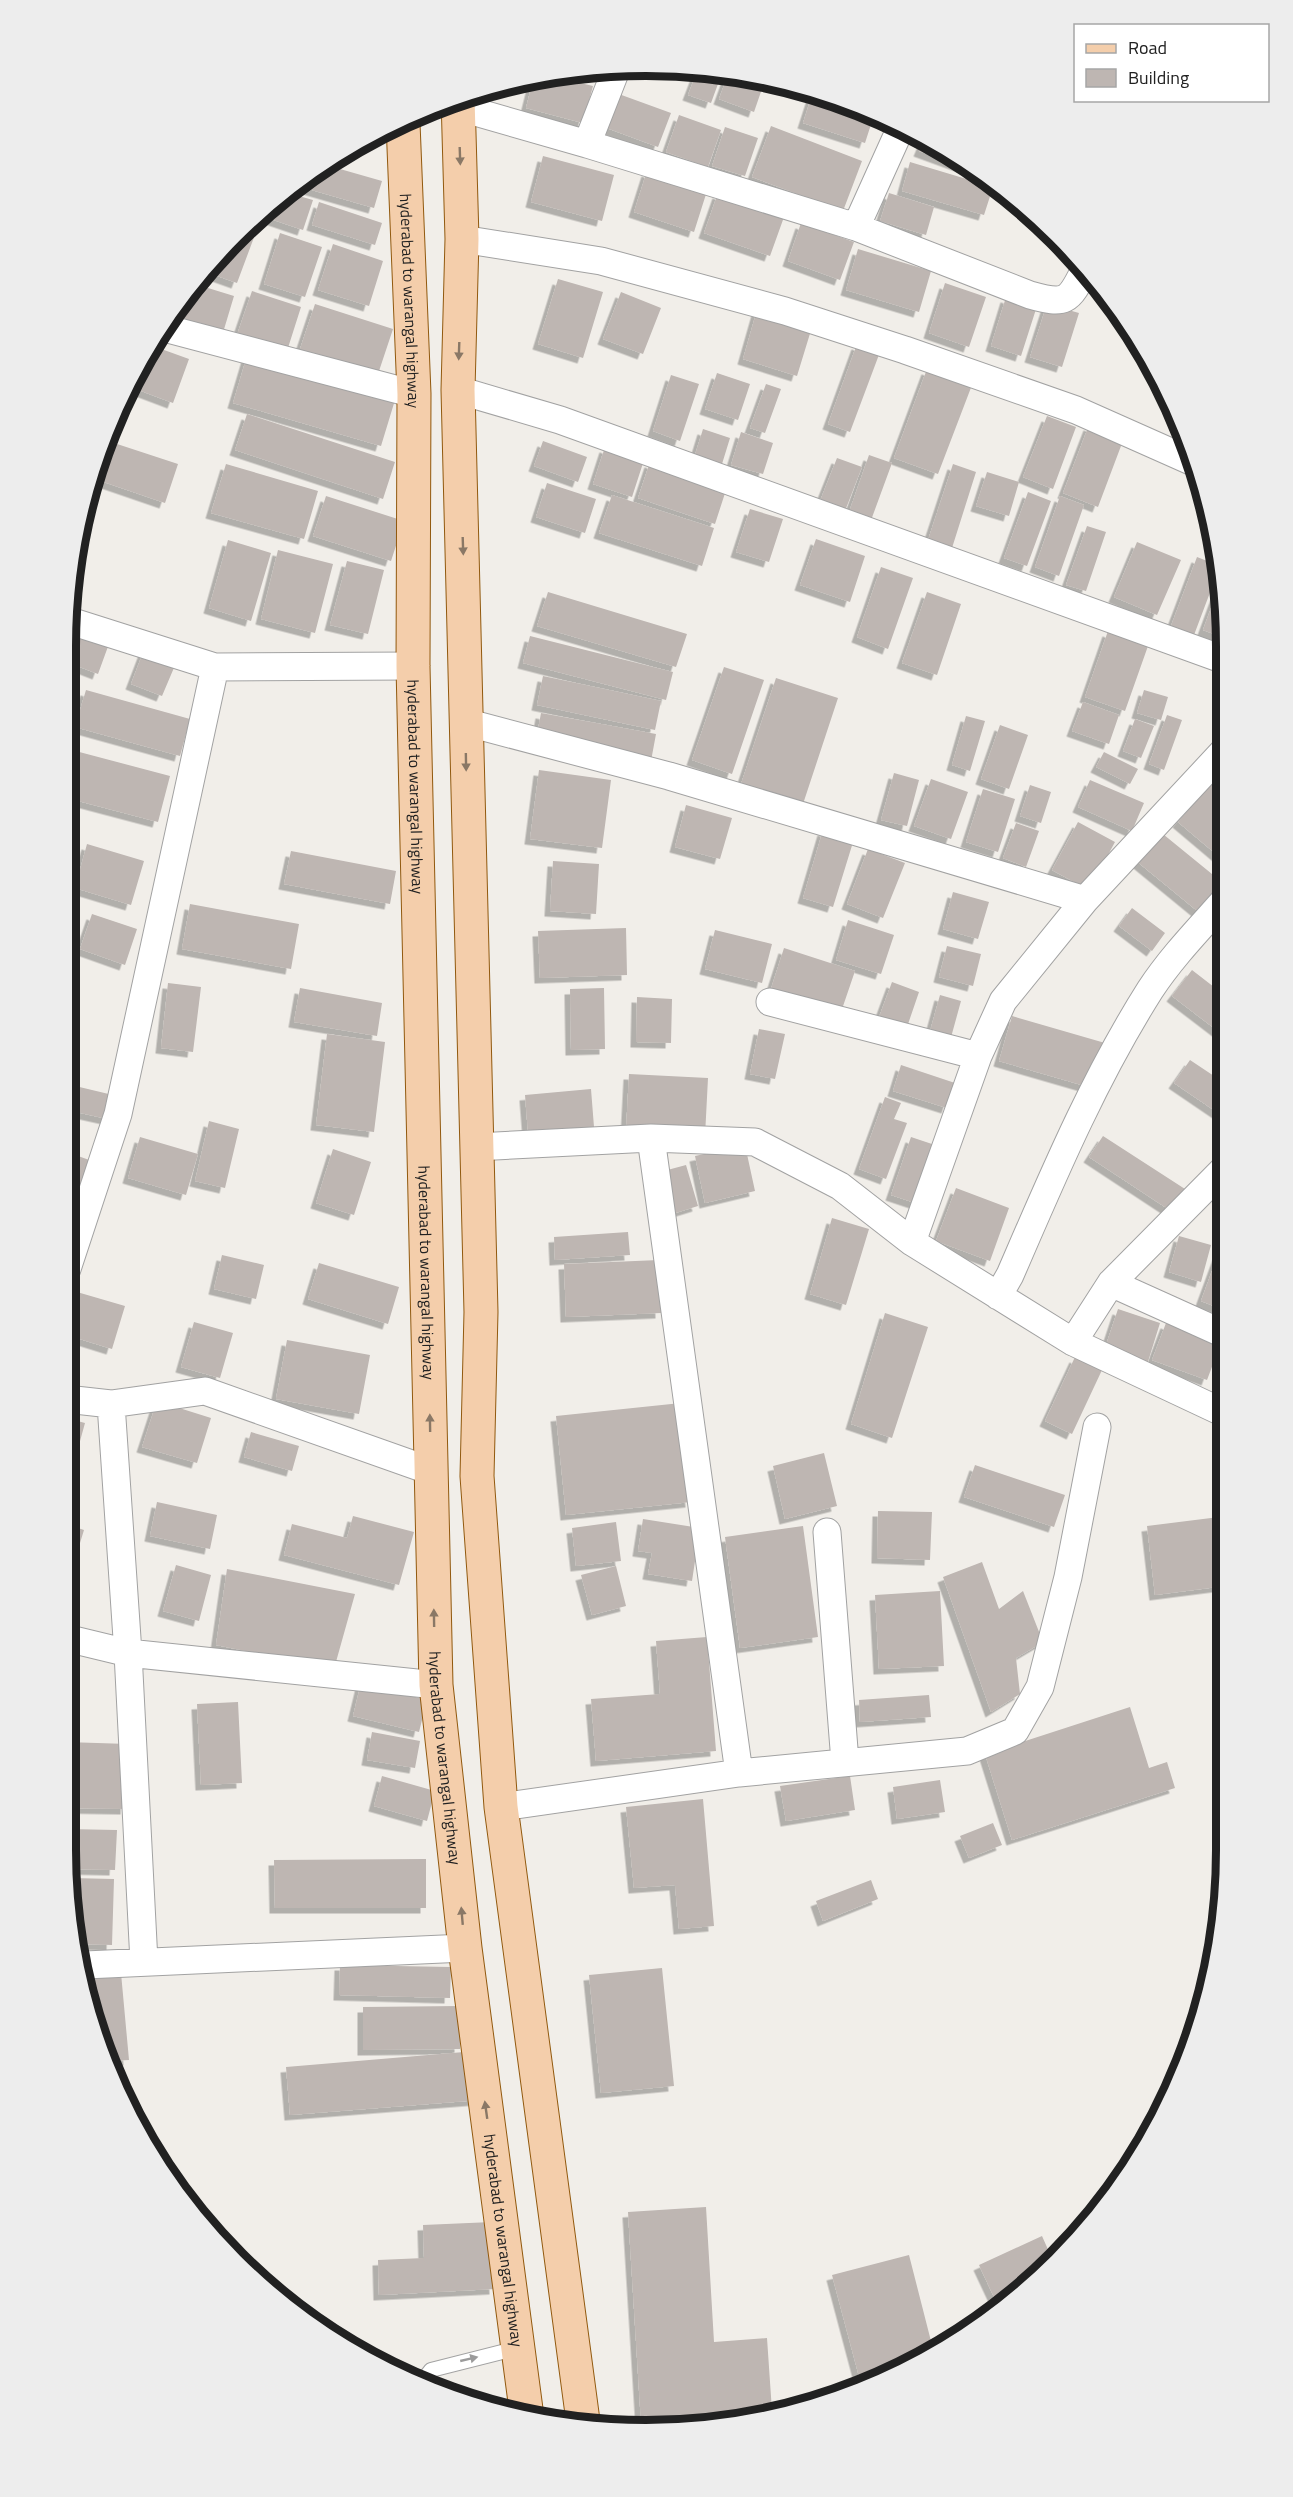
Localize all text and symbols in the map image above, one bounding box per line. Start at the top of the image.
legend [1074,24,1269,102]
text: Road [1128,34,1167,61]
text: Building [1128,64,1189,91]
one-way arrow [455,147,464,166]
street label: hyderabad to warangal highway [394,193,426,408]
one-way arrow [454,342,464,361]
one-way arrow [458,537,468,556]
street label: hyderabad to warangal highway [401,679,430,895]
one-way arrow [461,753,470,772]
street label: hyderabad to warangal highway [412,1165,441,1381]
one-way arrow [425,1413,435,1432]
one-way arrow [430,1608,439,1627]
street label: hyderabad to warangal highway [423,1651,468,1866]
one-way arrow [457,1907,467,1926]
one-way arrow [482,2100,491,2119]
street label: hyderabad to warangal highway [478,2132,530,2349]
one-way arrow [459,2354,478,2364]

